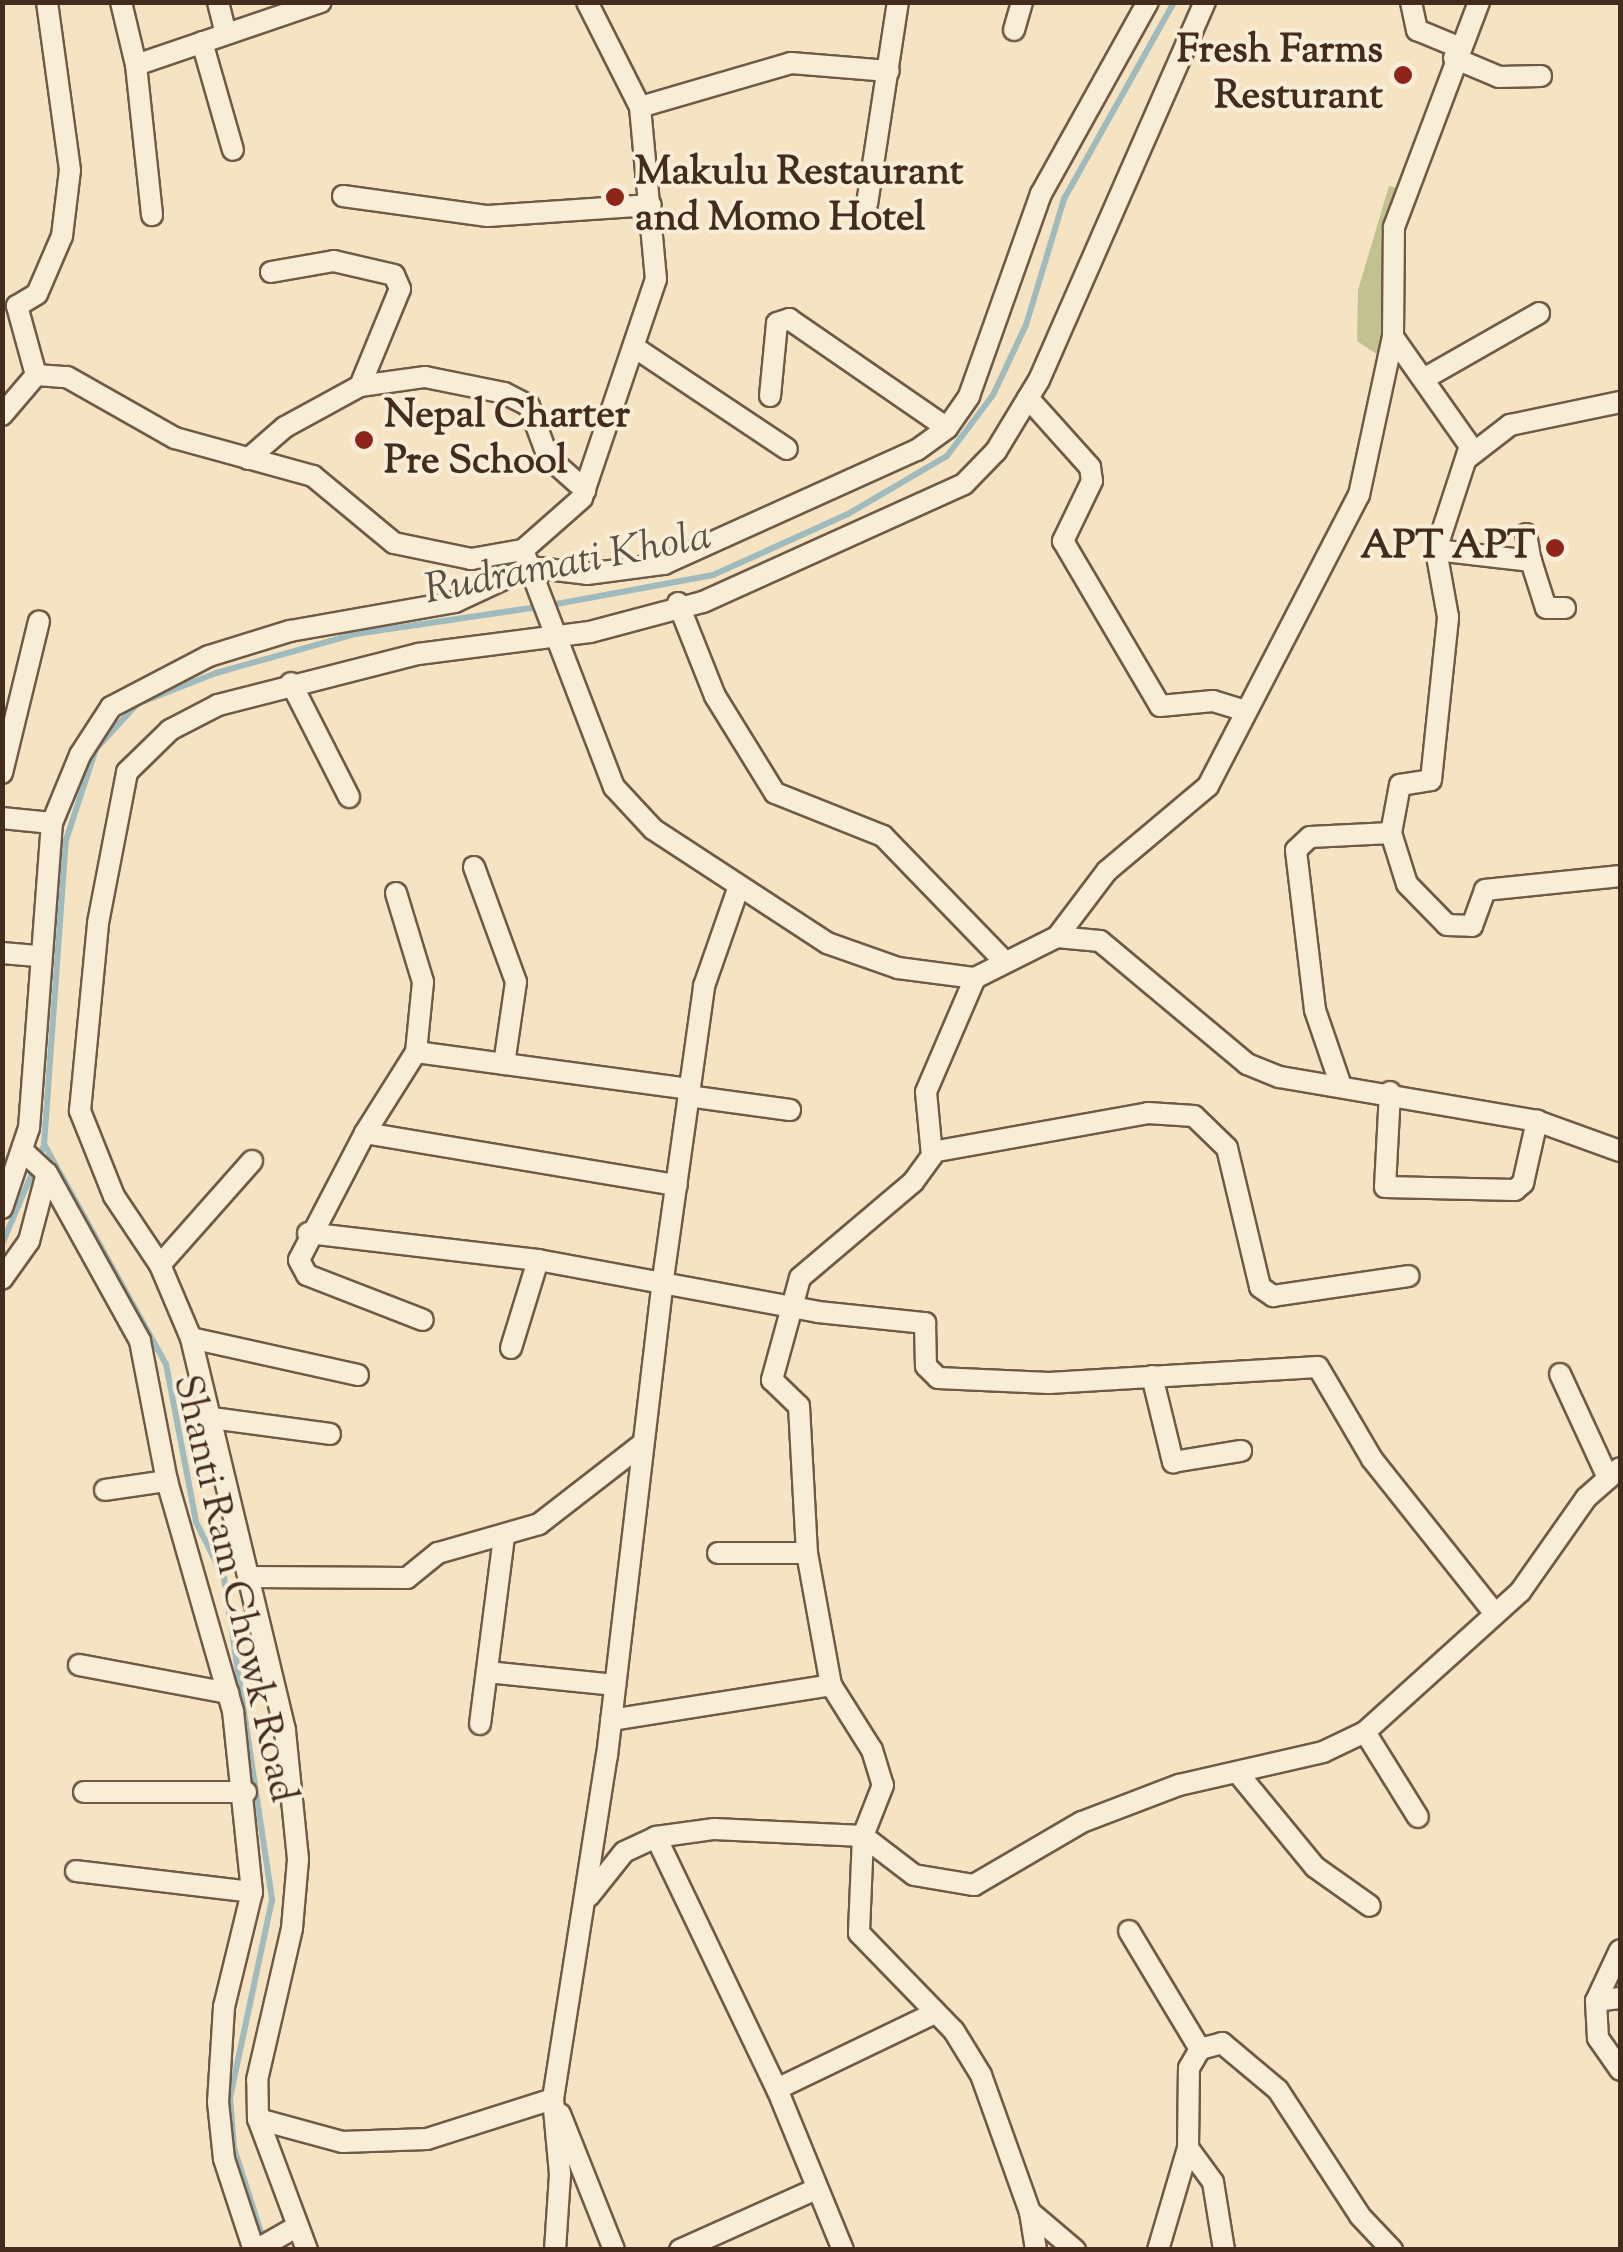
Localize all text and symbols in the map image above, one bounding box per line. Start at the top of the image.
place label: Fresh Farms Resturant [1177,28,1383,122]
marker: Fresh Farms Resturant [1392,64,1414,86]
place label: Makulu Restaurant and Momo Hotel [635,150,963,244]
marker: Makulu Restaurant and Momo Hotel [604,186,626,208]
place label: Nepal Charter Pre School [384,393,630,487]
marker: Nepal Charter Pre School [353,429,375,451]
water label: Rudramati Khola [421,513,715,617]
place label: APT APT [1360,524,1535,572]
marker: APT APT [1544,537,1566,559]
street label: Shanti Ram Chowk Road [160,1371,306,1807]

